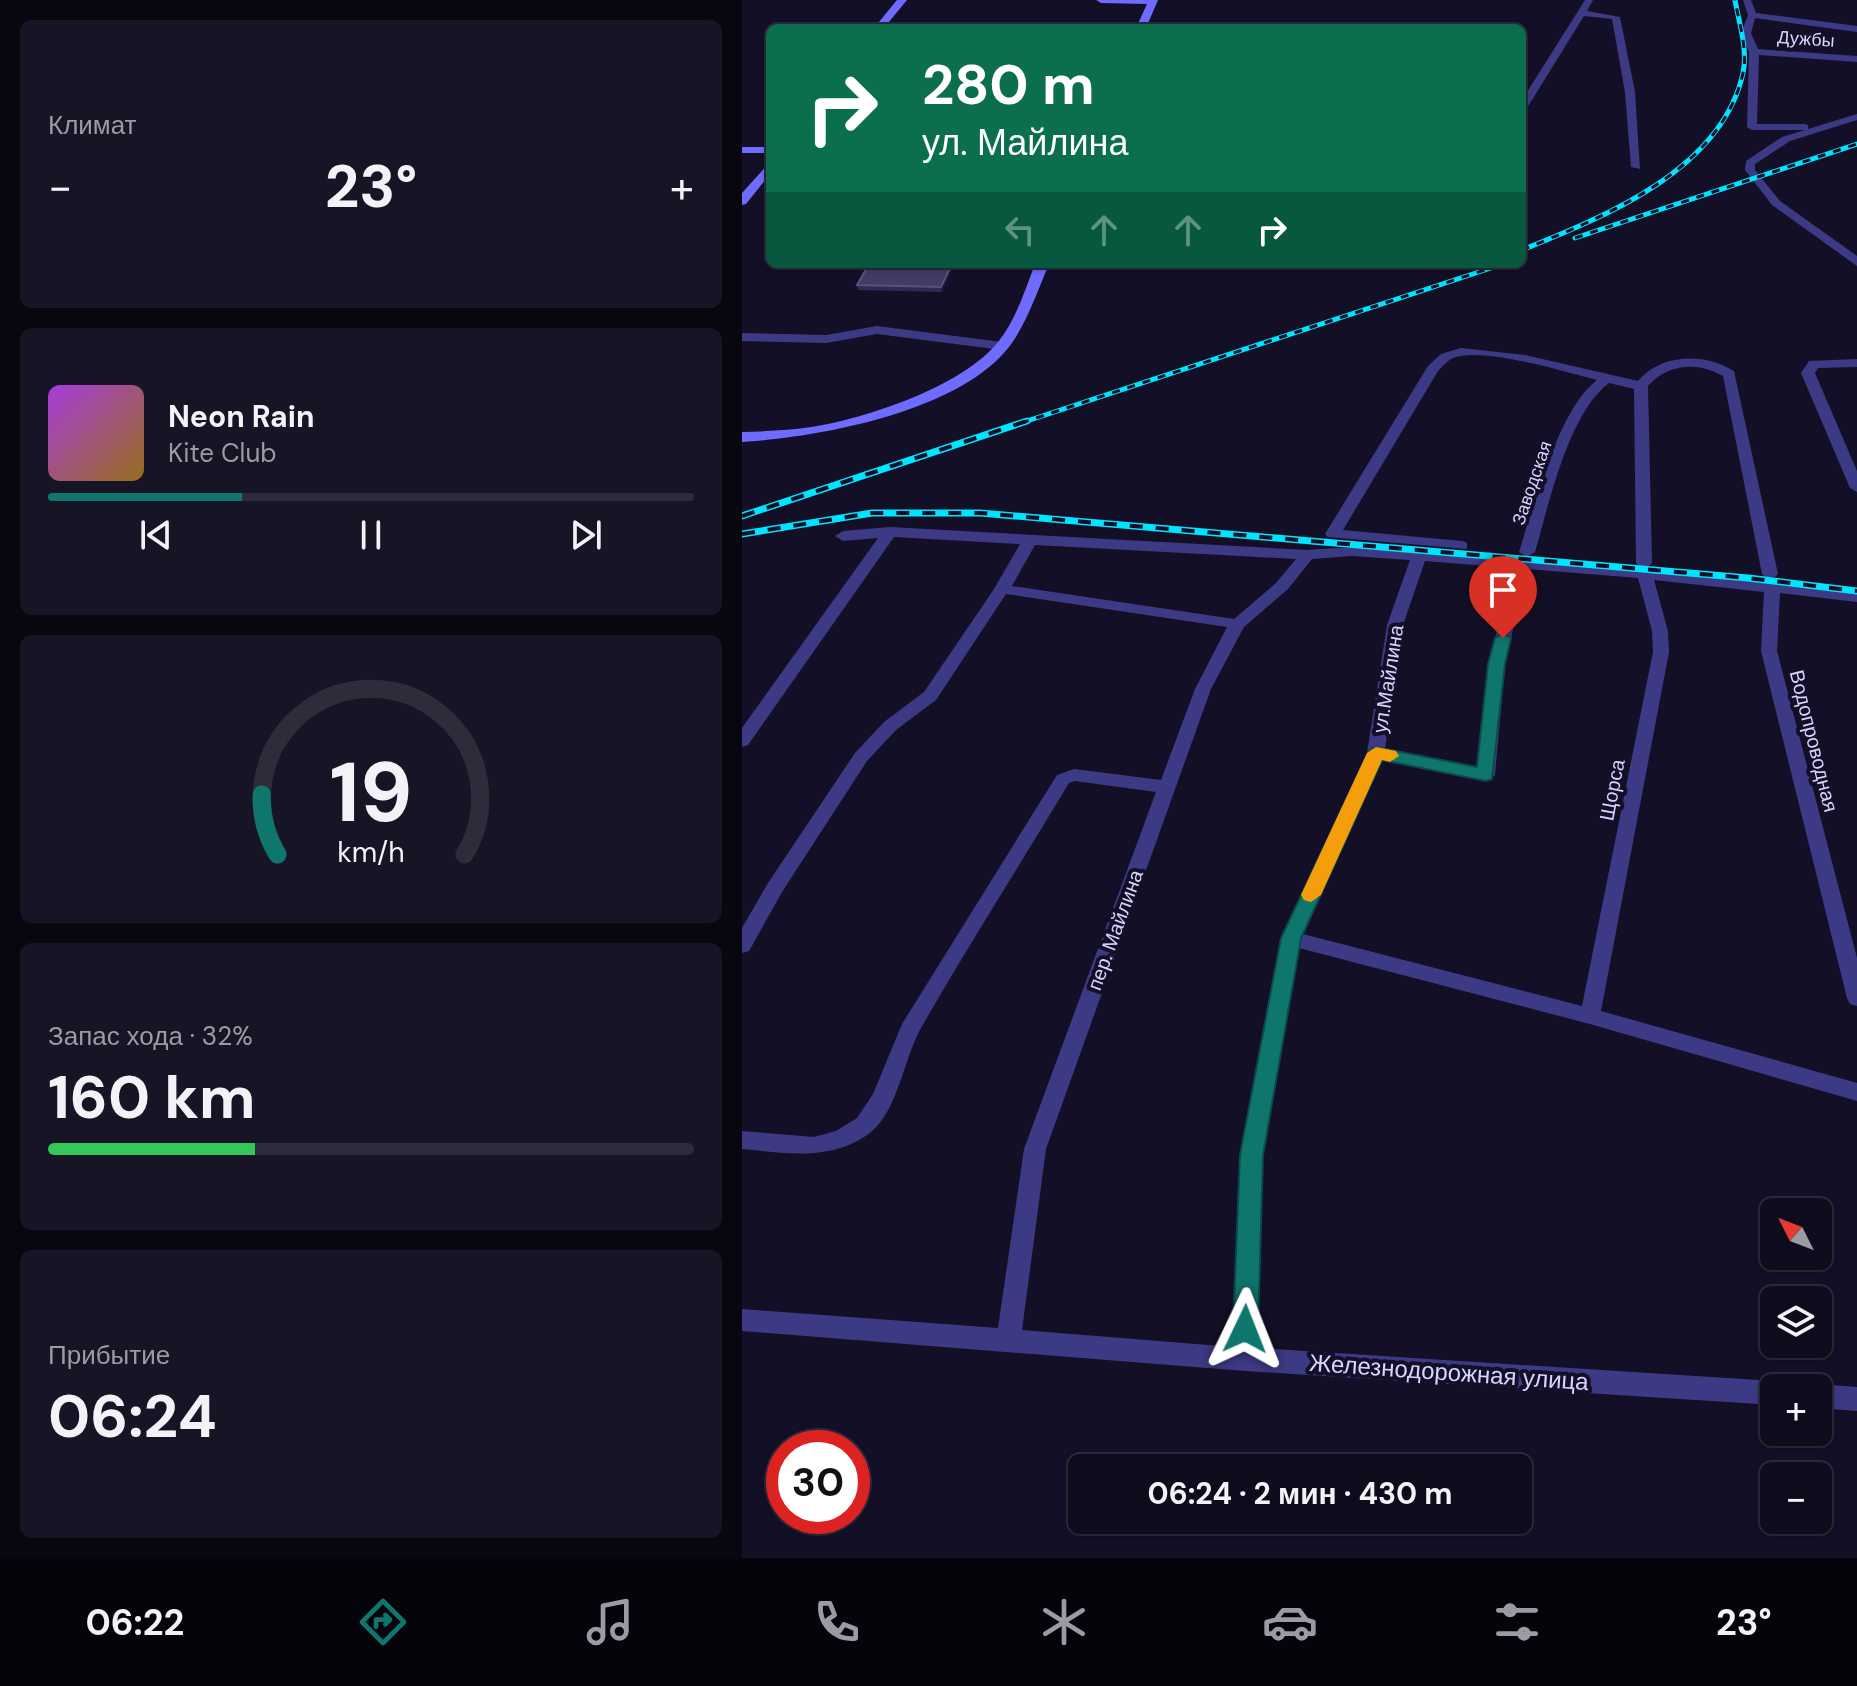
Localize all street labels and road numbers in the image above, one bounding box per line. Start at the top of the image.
street label: Дужбы [1777,25,1835,53]
street label: Заводская [1506,438,1558,528]
street label: ул.Майлина [1367,622,1410,735]
street label: Водопроводная [1784,667,1844,815]
street label: Щорса [1593,756,1631,823]
street label: пер. Майлина [1081,865,1149,994]
street label: Железнодорожная улица [1308,1347,1590,1397]

